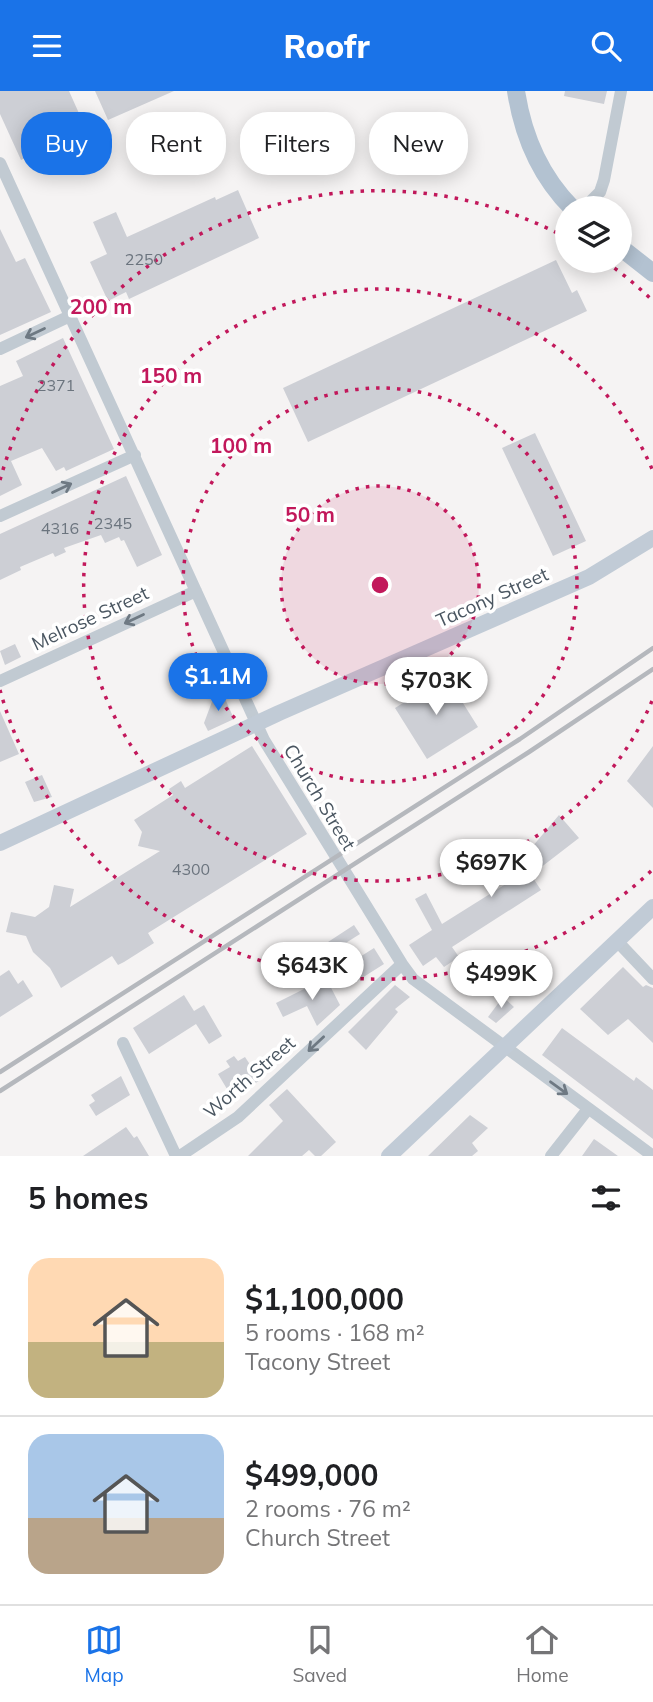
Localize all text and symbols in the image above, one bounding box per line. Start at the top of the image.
text: Roofr [283,26,370,66]
icon: menu [28,27,66,65]
icon: search [587,27,625,65]
chip: Buy [21,112,112,175]
chip: Rent [126,112,226,175]
chip: Filters [240,112,355,175]
chip: New [369,112,468,175]
map controls [555,196,632,273]
button: layers [555,196,632,273]
house number: 2250 [125,249,163,269]
text: 200 m [70,293,132,319]
one-way arrow [25,327,46,340]
text: 150 m [140,362,202,388]
house number: 2371 [37,375,75,395]
text: 100 m [210,432,272,458]
one-way arrow [51,481,72,494]
text: 50 m [285,501,335,527]
house number: 2345 [94,513,132,533]
house number: 4316 [41,518,79,538]
street label: Tacony Street [432,561,552,632]
centre of rings [368,573,392,597]
street label: Melrose Street [28,580,153,656]
one-way arrow [124,613,145,626]
pin: $1.1M [169,653,267,713]
pin: $703K [387,657,485,717]
text: $1.1M [184,661,252,690]
text: $703K [401,665,471,694]
street label: Church Street [279,739,361,855]
pin: $697K [442,839,540,899]
text: $697K [456,847,526,876]
house number: 4300 [172,859,210,879]
pin: $643K [263,943,361,1002]
text: $643K [277,950,347,979]
pin: $499K [452,951,550,1010]
text: $499K [466,958,536,987]
street label: Worth Street [198,1030,300,1123]
one-way arrow [307,1036,325,1052]
one-way arrow [549,1080,568,1095]
text: 5 homes [28,1179,149,1217]
icon: filters [587,1179,625,1217]
text: $1,100,000 [245,1280,404,1318]
icon: home [84,1286,168,1370]
text: 5 rooms · 168 m² [245,1318,425,1347]
text: Tacony Street [245,1347,390,1376]
text: $499,000 [245,1456,378,1494]
icon: home [84,1462,168,1546]
text: 2 rooms · 76 m² [245,1494,411,1523]
text: Church Street [245,1523,390,1552]
tab: Map [84,1621,124,1687]
tab: Saved [292,1621,347,1687]
tab: Home [516,1621,569,1687]

